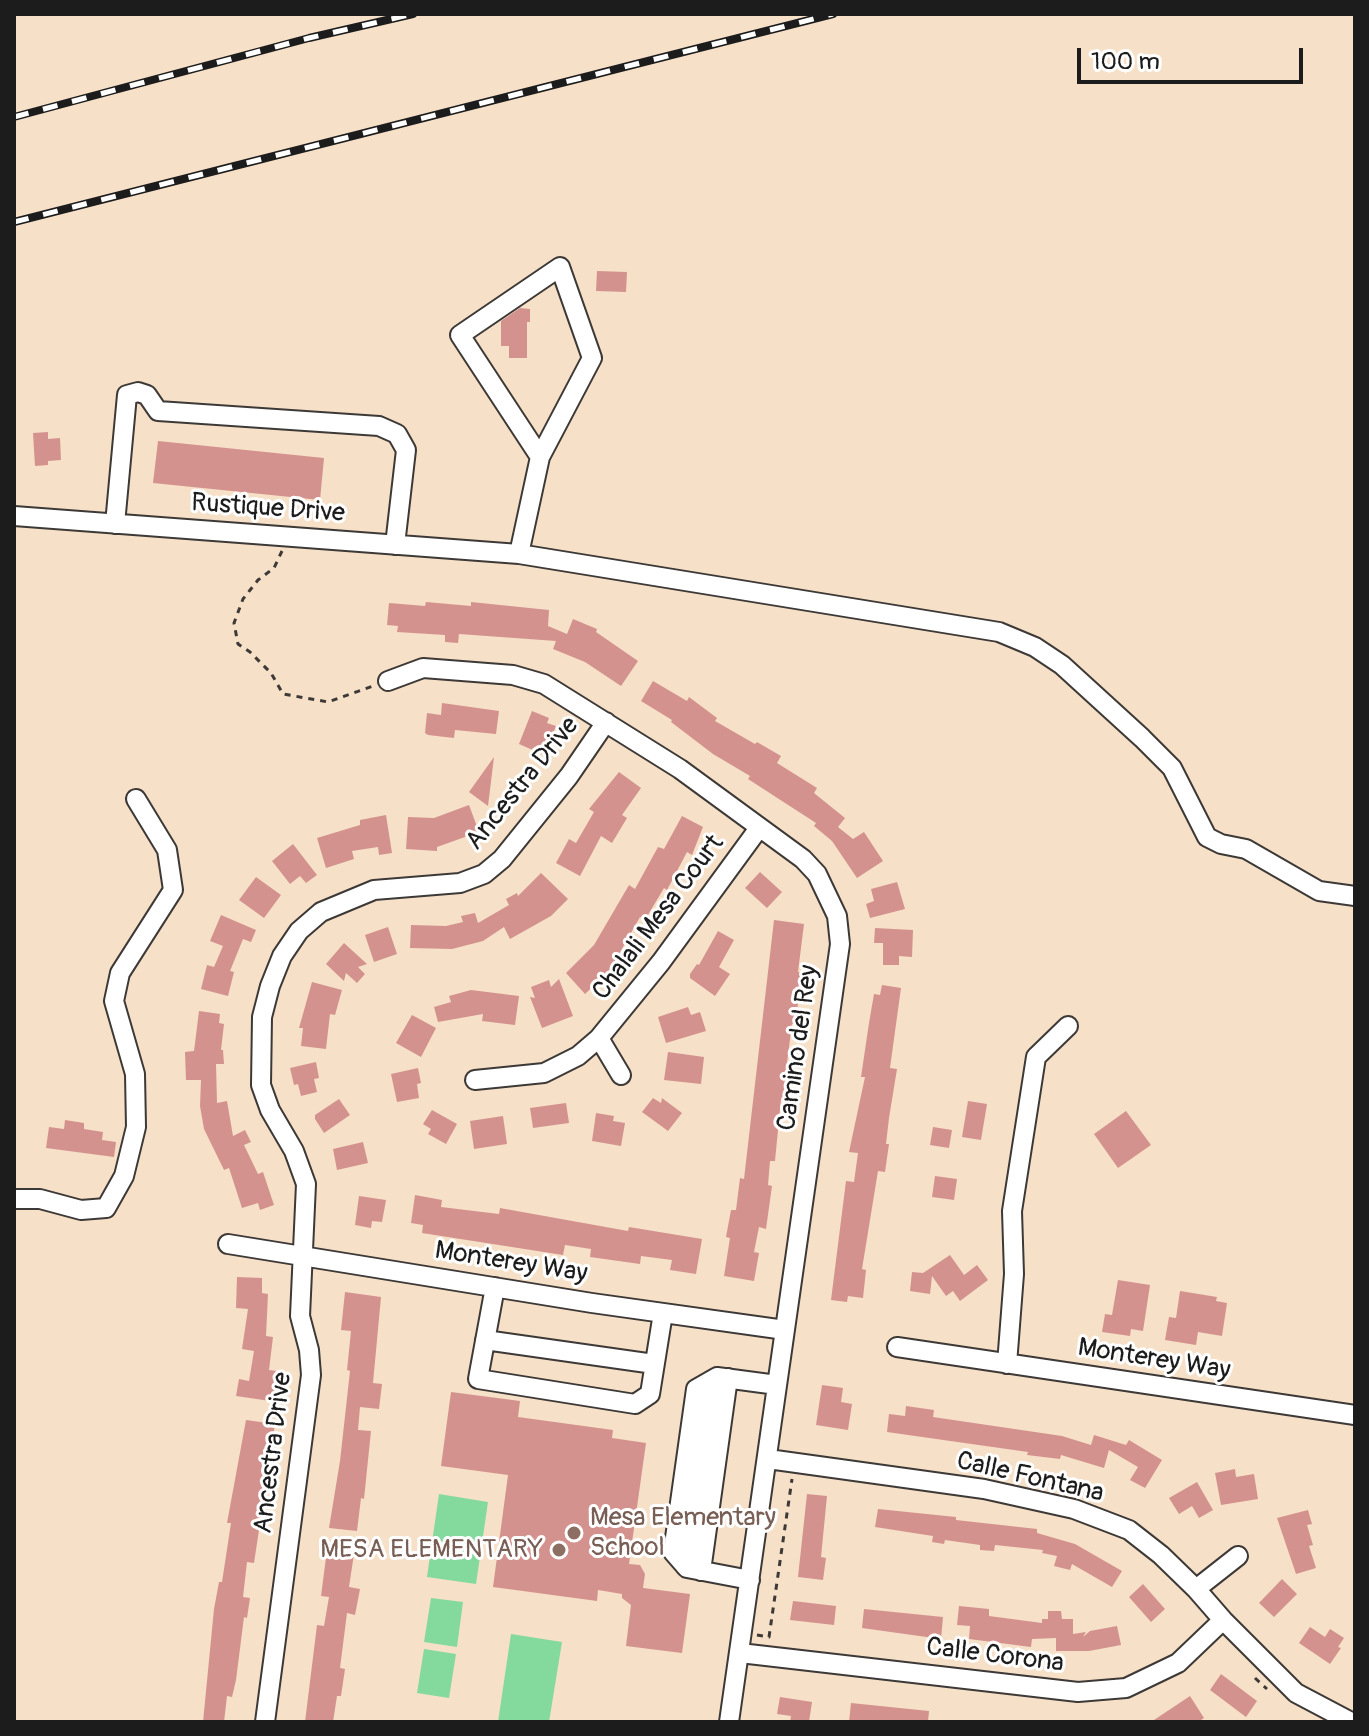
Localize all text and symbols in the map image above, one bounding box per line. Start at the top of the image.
scale bar [1081,32,1307,82]
text: 100 m [1091,47,1160,76]
street label: Rustique Drive [190,488,346,530]
street label: Ancestra Drive [460,711,586,857]
street label: Chalali Mesa Court [587,829,731,1007]
street label: Camino del Rey [772,963,826,1133]
street label: Monterey Way [433,1236,589,1290]
street label: Monterey Way [1076,1333,1232,1387]
street label: Ancestra Drive [249,1371,299,1535]
street label: Calle Fontana [953,1446,1107,1510]
place label: Mesa Elementary School [590,1502,776,1564]
marker: Mesa Elementary School [565,1524,583,1542]
place label: MESA ELEMENTARY [320,1534,543,1566]
marker: MESA ELEMENTARY [550,1541,568,1559]
street label: Calle Corona [924,1632,1066,1680]

